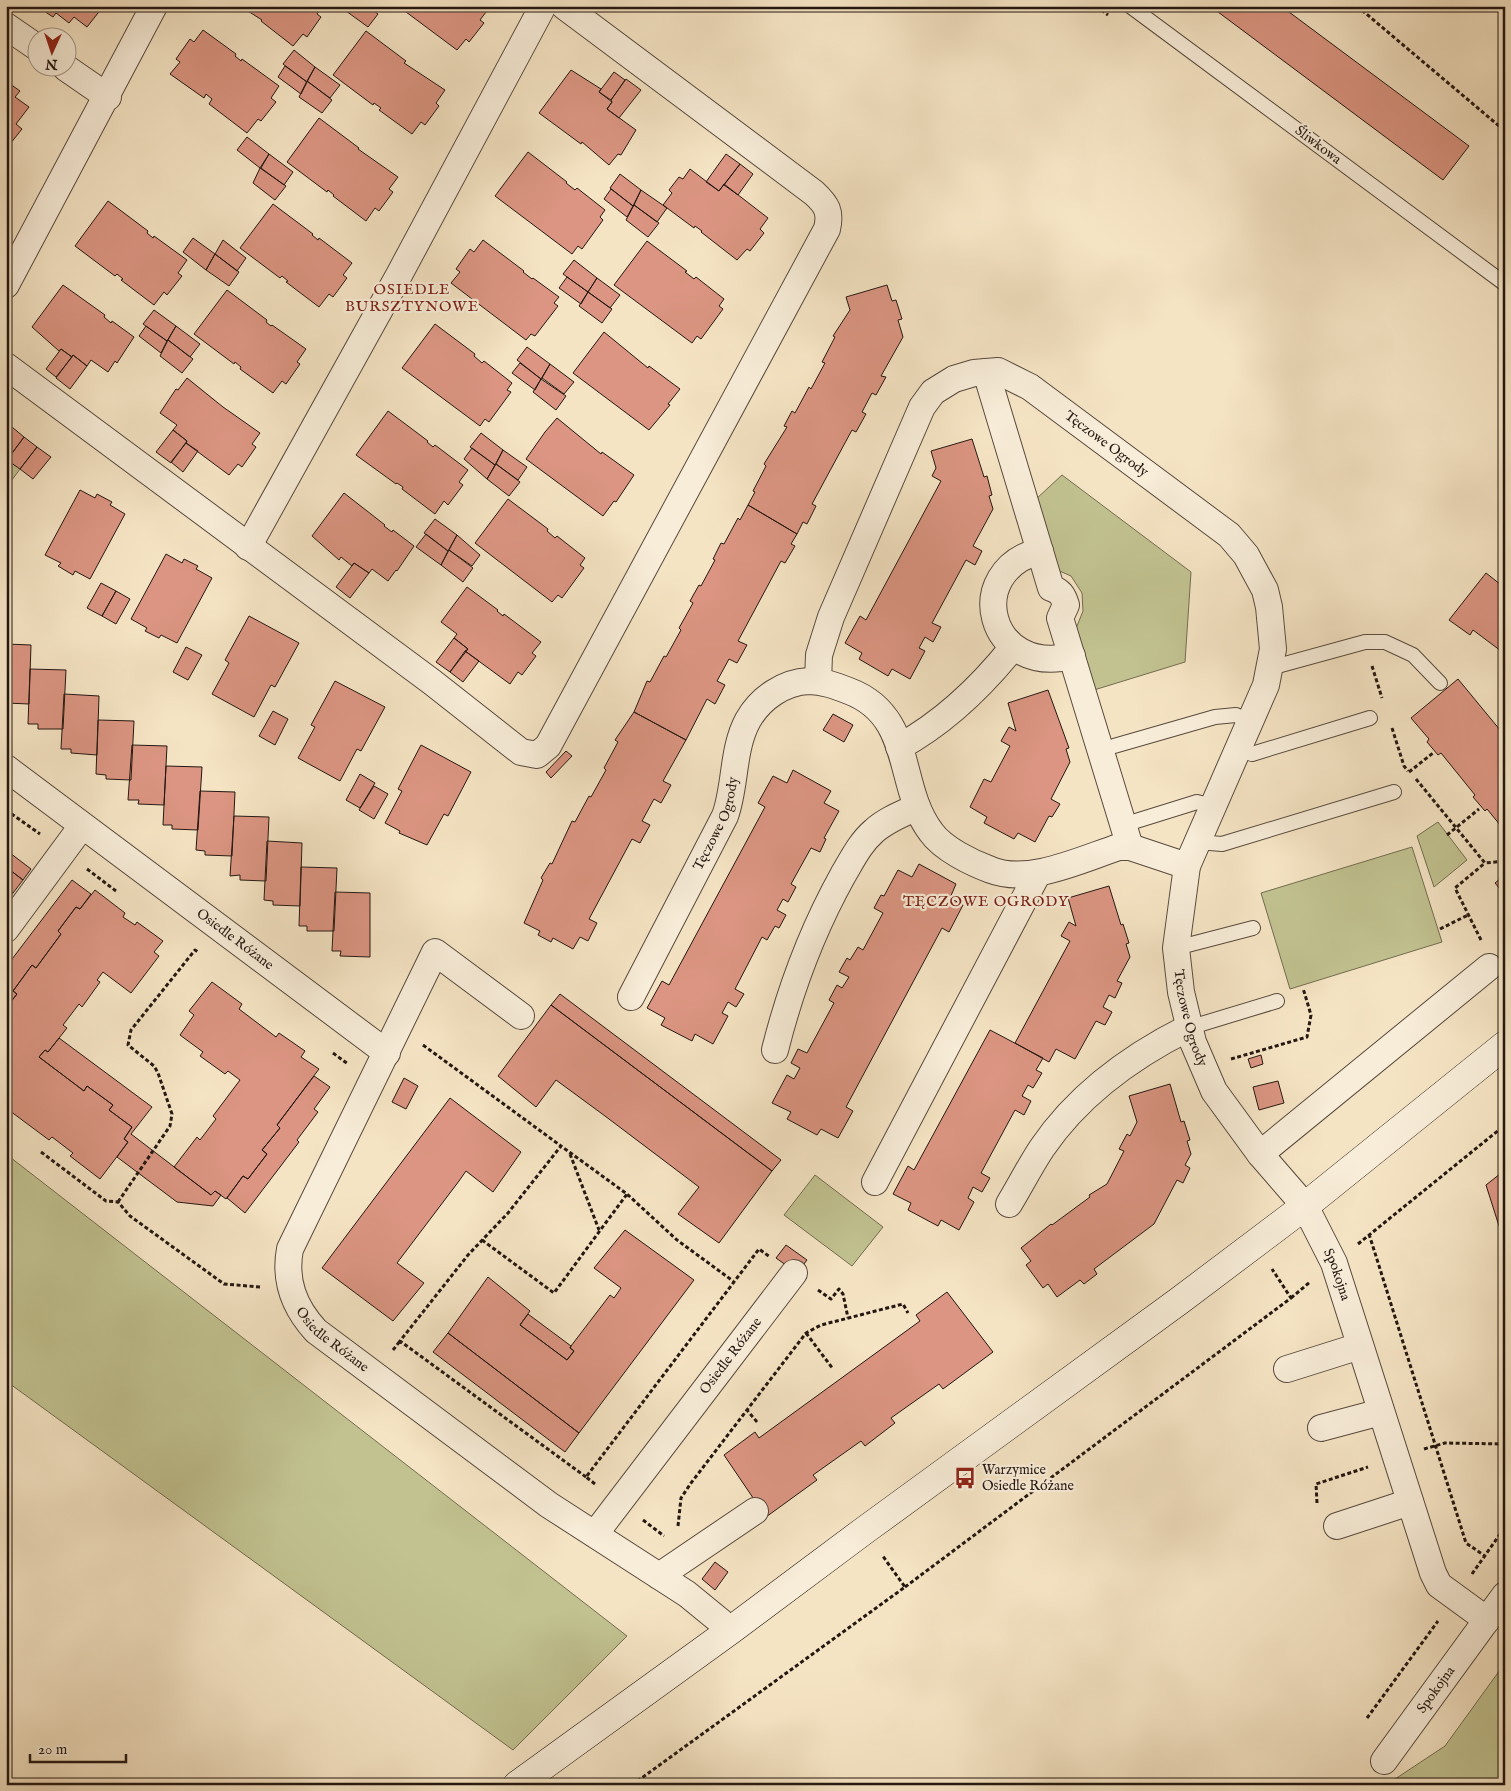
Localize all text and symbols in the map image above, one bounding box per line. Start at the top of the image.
north arrow [28,28,78,78]
text: N [45,55,59,73]
street label: Śliwkowa [1291,121,1346,169]
district label: OSIEDLE BURSZTYNOWE [345,280,479,316]
street label: Tęczowe Ogrody [1061,407,1152,481]
street label: Tęczowe Ogrody [689,776,742,873]
district label: TĘCZOWE OGRODY [903,892,1069,911]
street label: Osiedle Różane [193,905,278,974]
street label: Tęczowe Ogrody [1169,968,1212,1070]
street label: Spokojna [1319,1245,1355,1304]
street label: Osiedle Różane [292,1304,373,1377]
street label: Osiedle Różane [696,1313,766,1398]
place label: Warzymice Osiedle Różane [982,1461,1074,1495]
bus stop icon: Warzymice Osiedle Różane [952,1465,978,1491]
street label: Spokojna [1413,1662,1460,1717]
scale bar [30,1731,126,1763]
text: 20 m [38,1740,68,1759]

